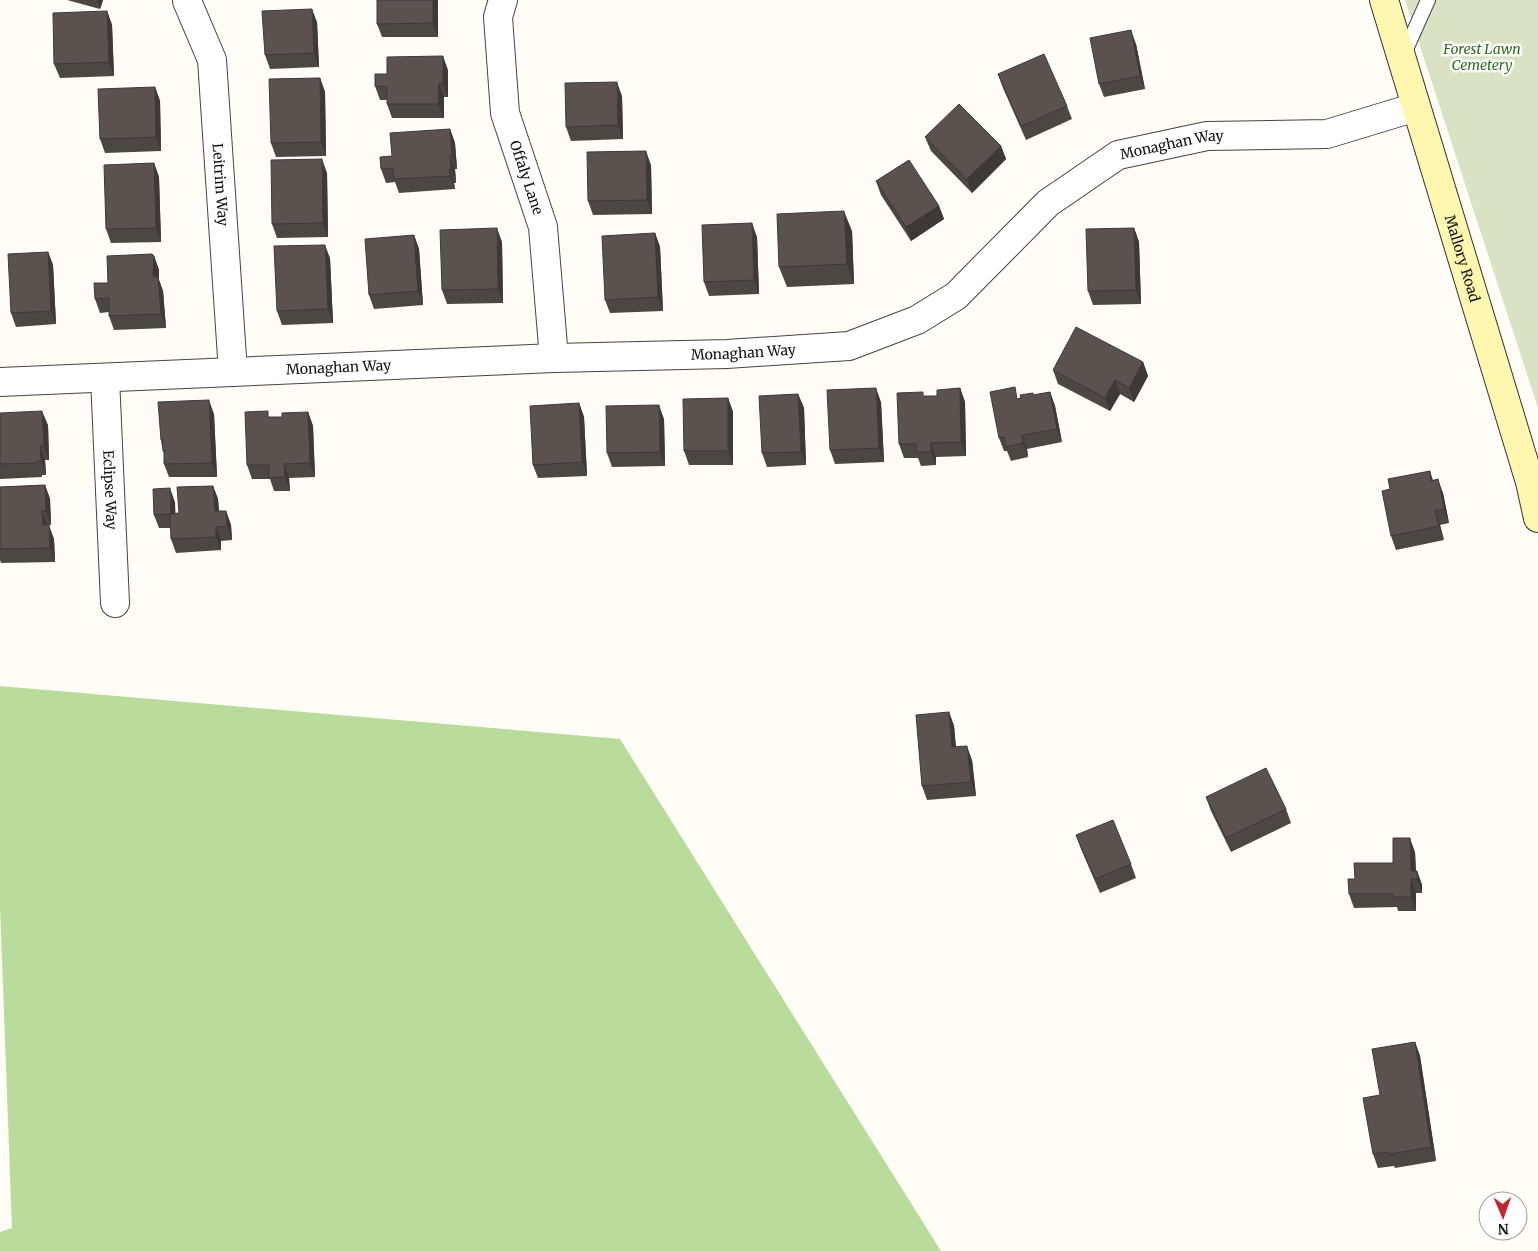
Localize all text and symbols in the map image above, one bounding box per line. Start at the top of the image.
park label: Forest Lawn Cemetery [1442,40,1521,74]
street label: Monaghan Way [1118,127,1224,163]
street label: Offaly Lane [506,138,547,217]
street label: Leitrim Way [209,143,232,227]
street label: Mallory Road [1441,213,1484,305]
street label: Monaghan Way [691,340,797,364]
street label: Monaghan Way [286,356,392,379]
street label: Eclipse Way [99,450,121,531]
north arrow [1478,1191,1528,1241]
text: N [1498,1220,1509,1238]

